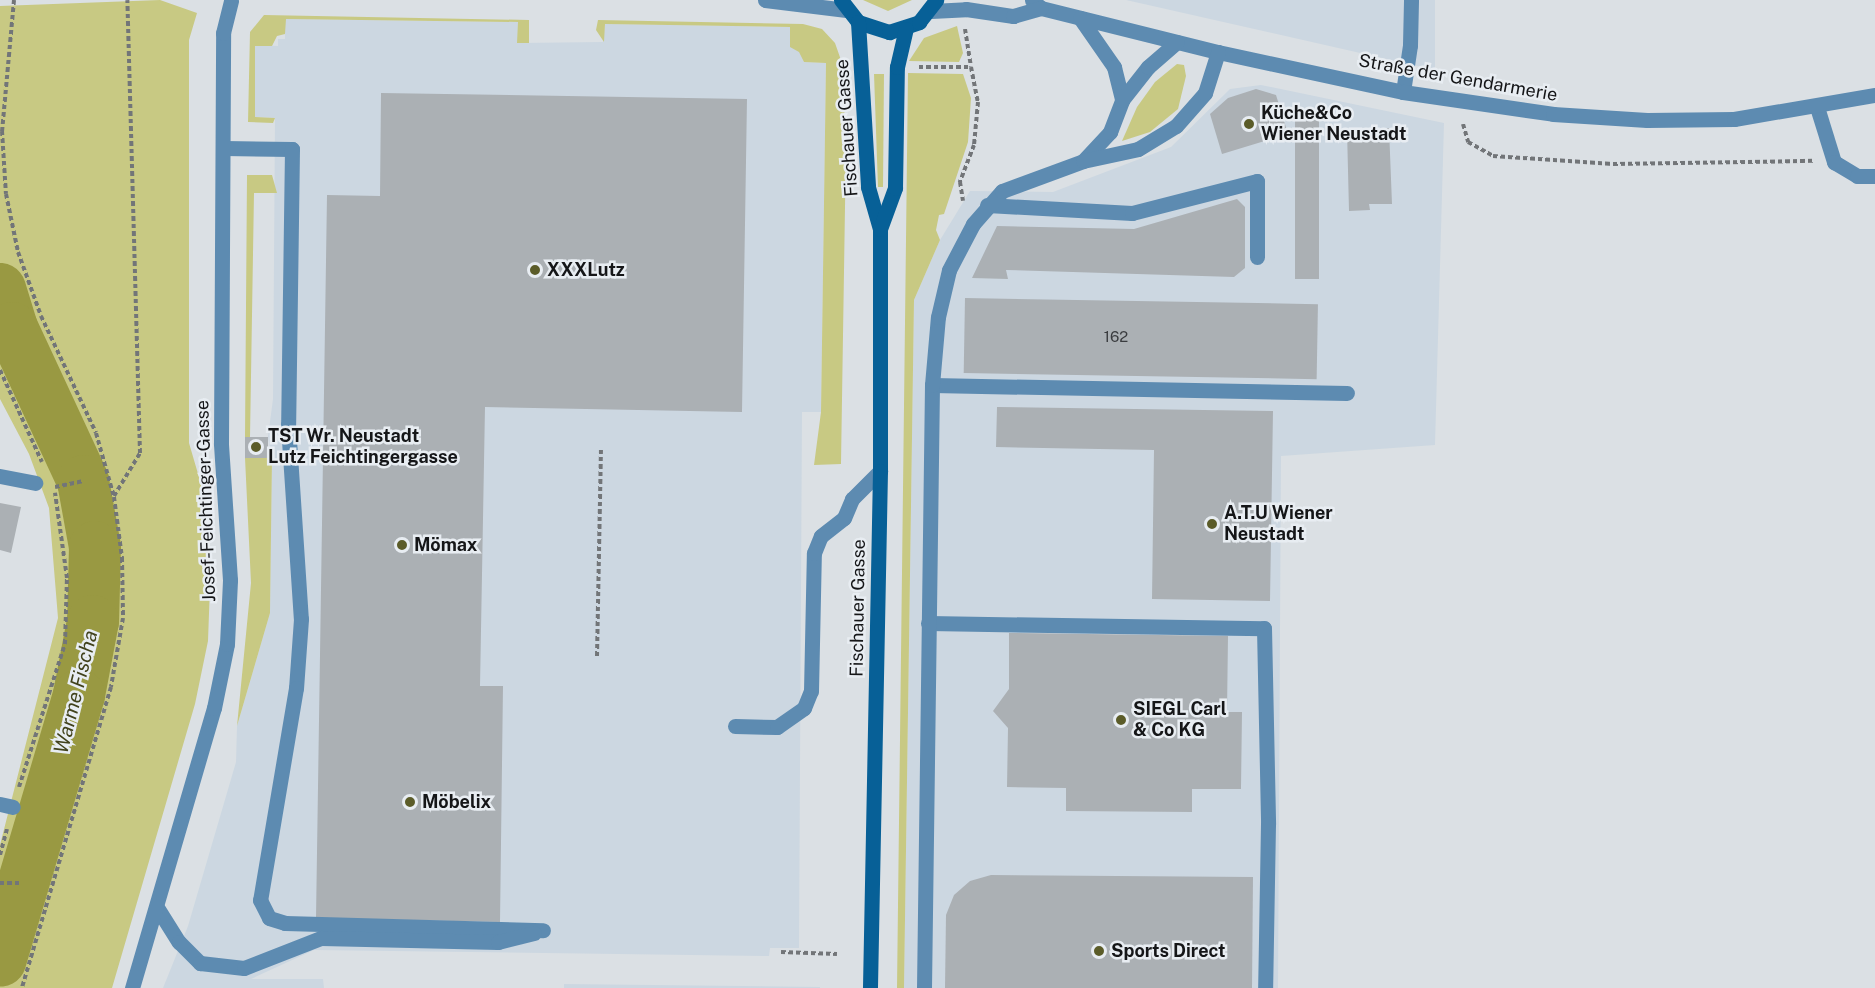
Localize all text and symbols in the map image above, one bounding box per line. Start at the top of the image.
street label: Straße der Gendarmerie [1357,50,1559,106]
street label: Fischauer Gasse [831,59,863,197]
place label: Küche&Co Wiener Neustadt [1261,103,1407,146]
marker: Küche&Co Wiener Neustadt [1242,117,1256,131]
place label: XXXLutz [547,259,625,281]
marker: XXXLutz [528,263,542,277]
house number: 162 [1104,328,1128,346]
street label: Josef-Feichtinger-Gasse [192,400,220,602]
place label: TST Wr. Neustadt Lutz Feichtingergasse [268,426,458,468]
marker: TST Wr. Neustadt Lutz Feichtingergasse [249,440,263,454]
place label: A.T.U Wiener Neustadt [1224,503,1333,546]
marker: A.T.U Wiener Neustadt [1205,517,1219,531]
place label: Mömax [414,534,477,556]
marker: Mömax [395,538,409,552]
street label: Fischauer Gasse [846,539,870,677]
water label: Warme Fischa [49,628,103,756]
place label: SIEGL Carl & Co KG [1133,699,1227,742]
marker: SIEGL Carl & Co KG [1114,713,1128,727]
place label: Möbelix [422,791,491,813]
marker: Möbelix [403,795,417,809]
place label: Sports Direct [1111,940,1226,962]
marker: Sports Direct [1092,944,1106,958]

